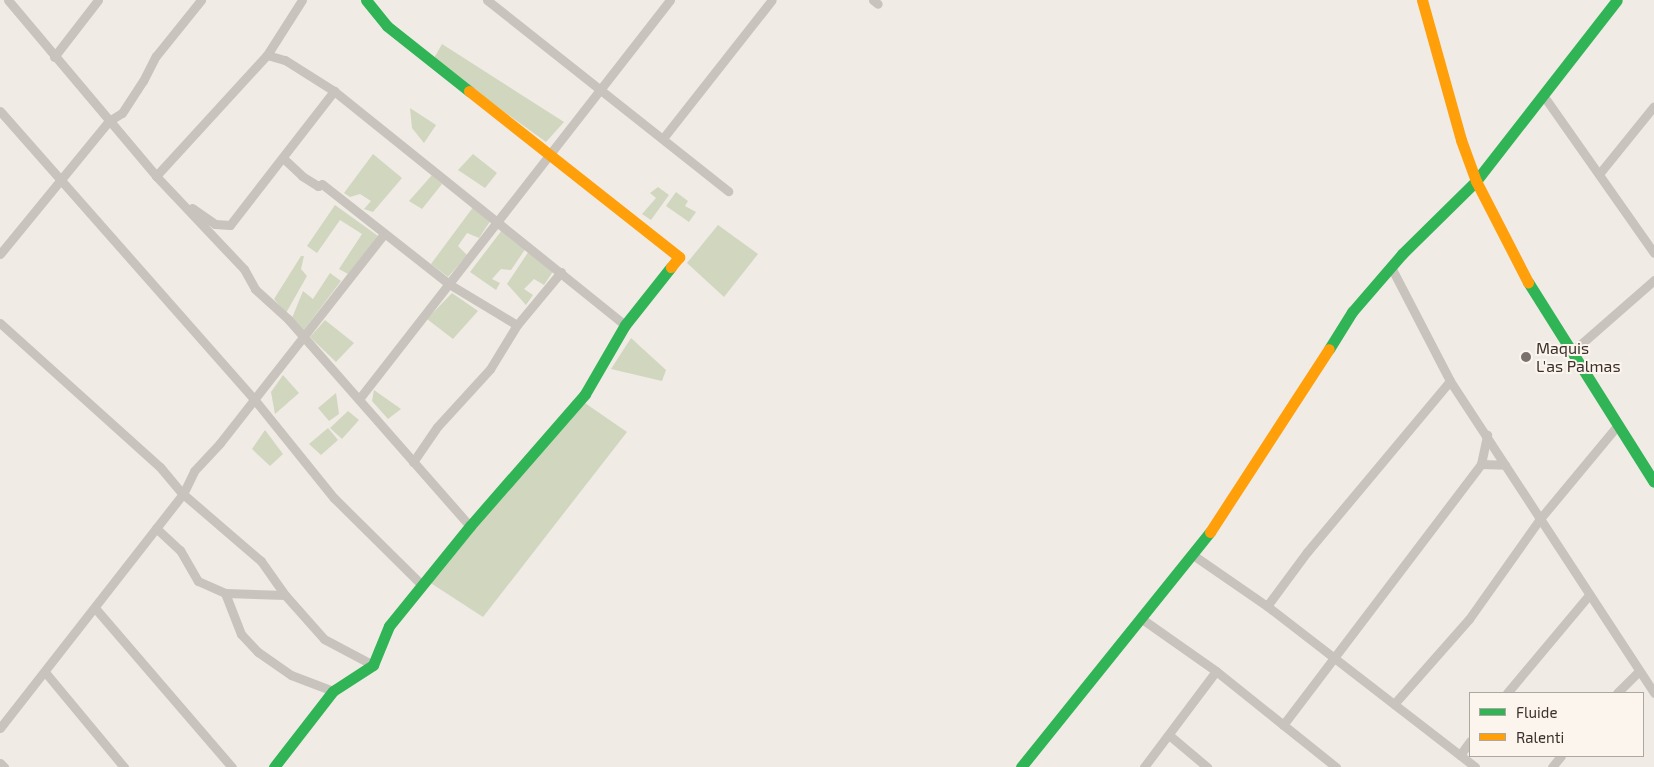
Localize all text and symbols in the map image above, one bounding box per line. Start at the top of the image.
place label: Maquis L'as Palmas [1536,338,1621,376]
marker: Maquis L'as Palmas [1520,351,1532,363]
legend [1469,692,1644,757]
text: Fluide [1516,703,1557,721]
text: Ralenti [1516,728,1564,746]

